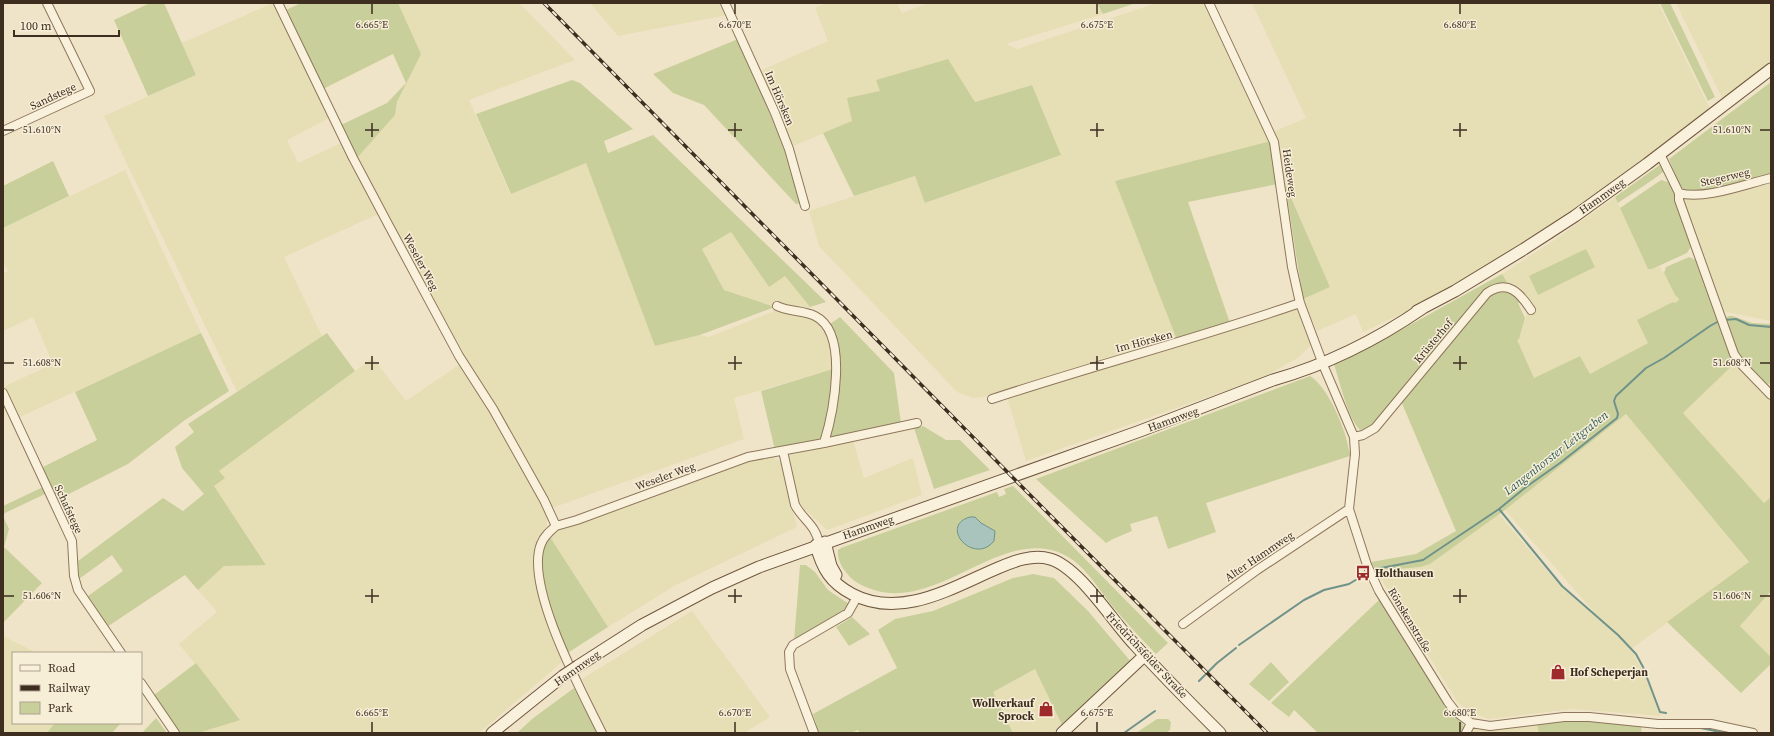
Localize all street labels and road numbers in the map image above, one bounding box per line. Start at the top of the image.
street label: Im Hörsken [761,68,798,128]
street label: Sandstege [28,79,79,114]
street label: Heideweg [1279,148,1300,198]
street label: Stegerweg [1699,164,1752,190]
street label: Hammweg [1576,175,1629,218]
street label: Weseler Weg [399,231,442,294]
street label: Krüsterhof [1410,315,1457,367]
street label: Im Hörsken [1114,327,1175,356]
street label: Hammweg [1146,403,1201,436]
street label: Weseler Weg [633,459,697,494]
street label: Schafstege [51,482,87,536]
street label: Hammweg [841,512,896,543]
street label: Alter Hammweg [1222,528,1297,585]
street label: Rönskenstraße [1384,585,1435,656]
street label: Friedrichsfelder Straße [1102,609,1191,702]
street label: Hammweg [551,647,604,690]

